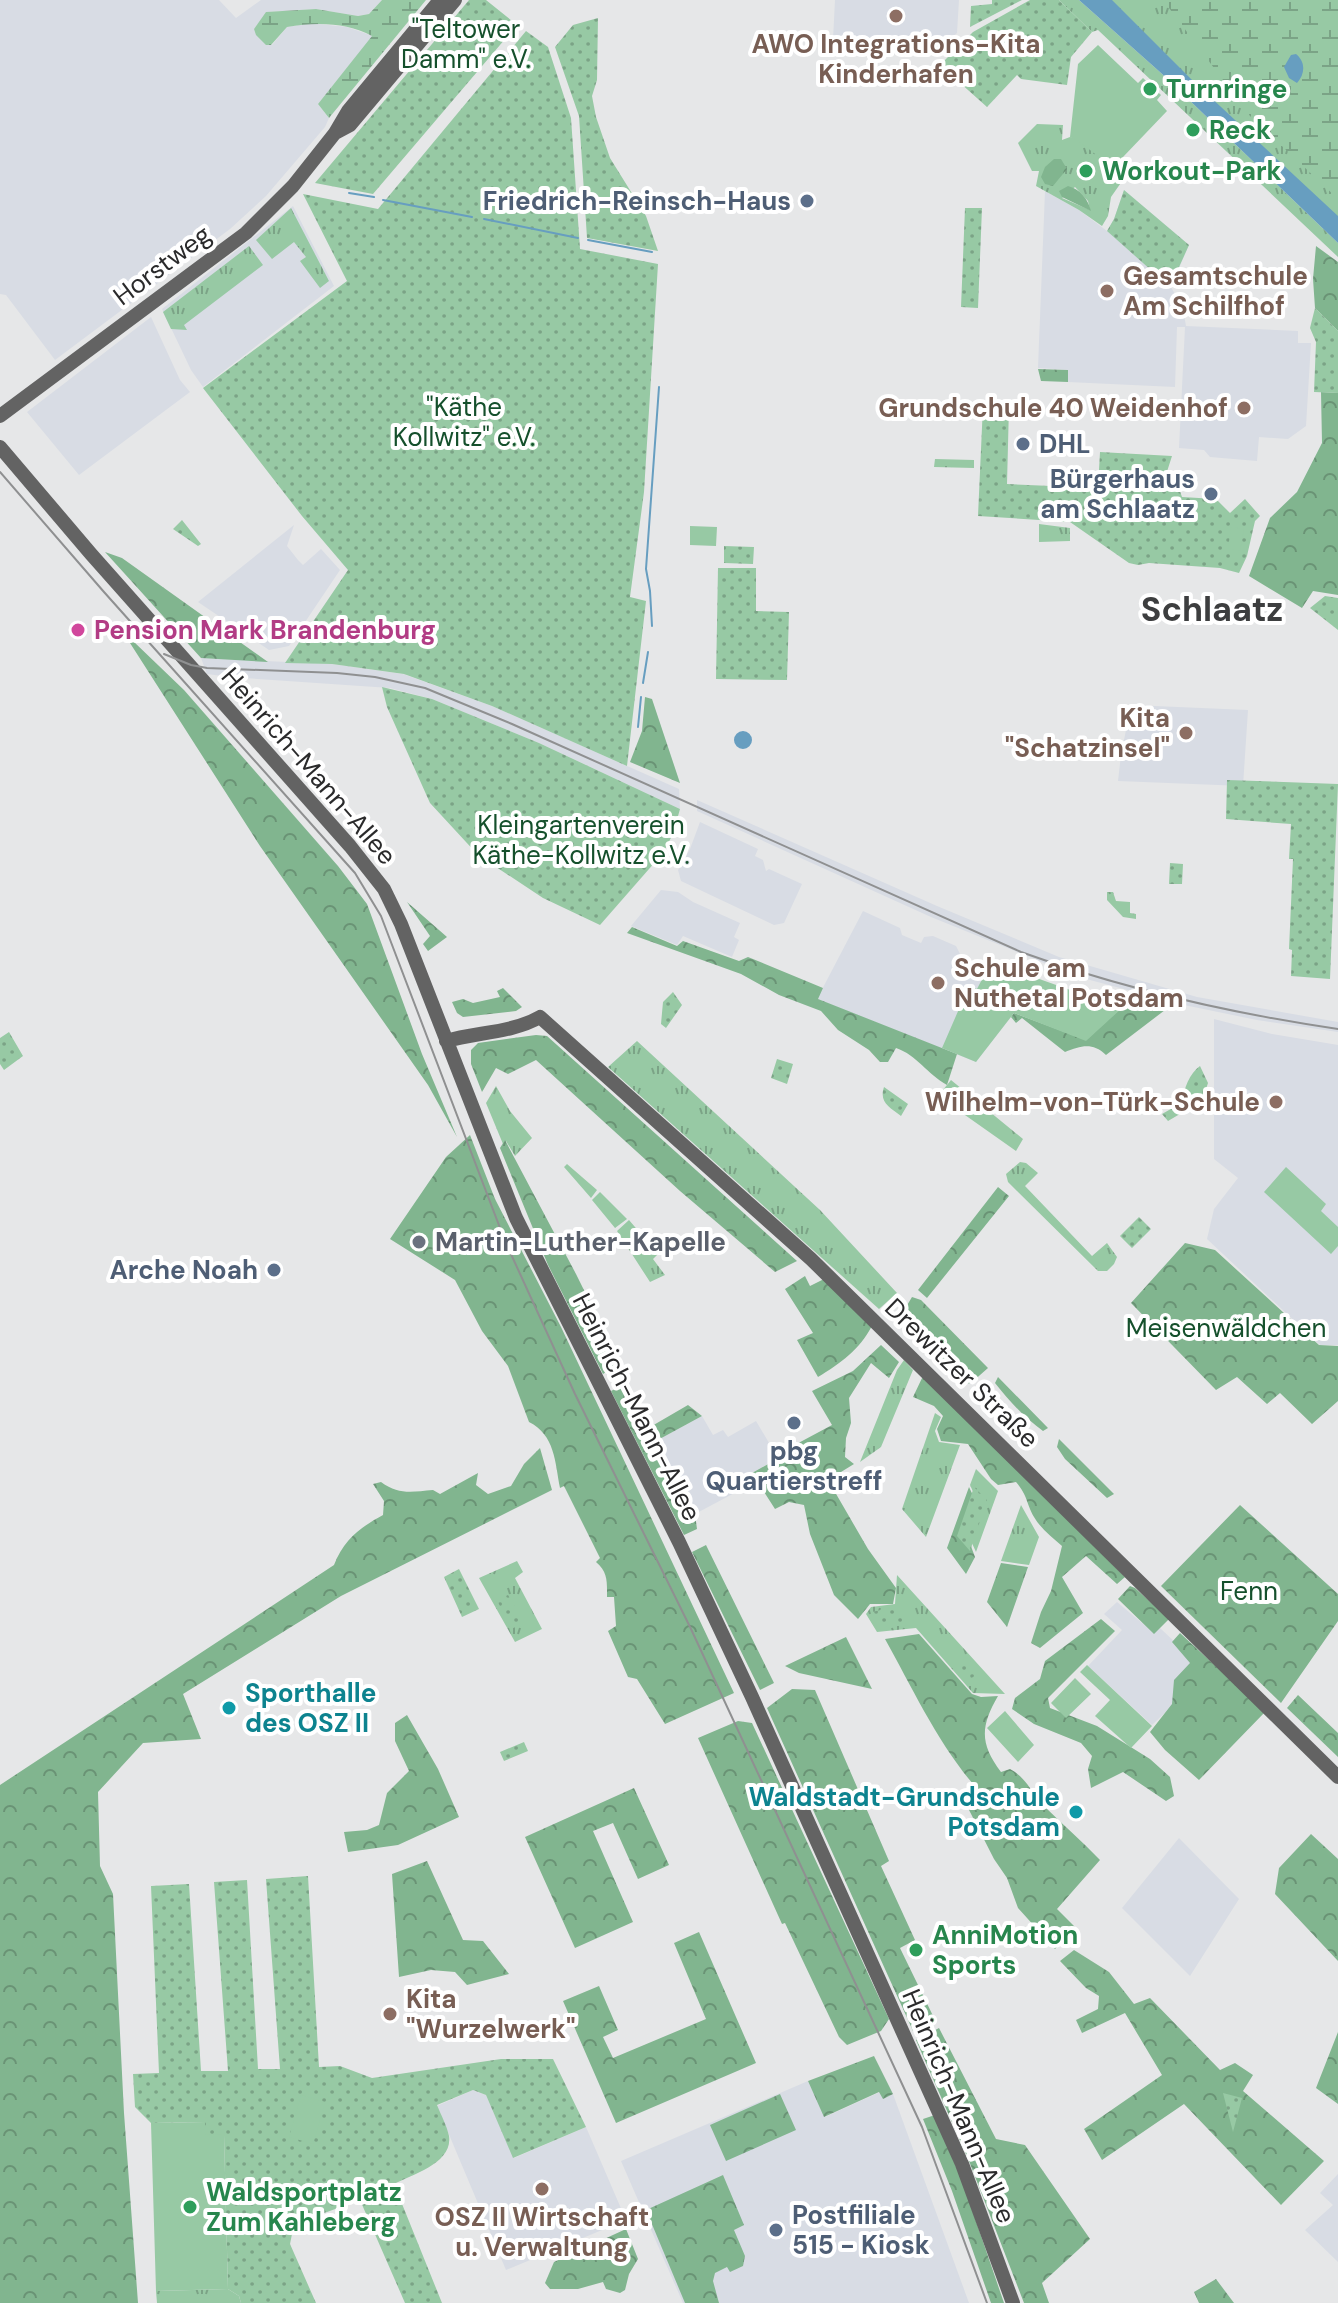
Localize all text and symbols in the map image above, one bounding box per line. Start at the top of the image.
marker: AWO Integrations-Kita Kinderhafen [887,7,905,25]
park label: "Teltower Damm" e.V. [401,12,531,76]
place label: AWO Integrations-Kita Kinderhafen [751,27,1041,91]
place label: Turnringe [1166,72,1287,106]
marker: Turnringe [1141,80,1159,98]
place label: Reck [1209,113,1271,147]
marker: Reck [1184,121,1202,139]
place label: Workout-Park [1102,154,1282,188]
marker: Workout-Park [1077,162,1095,180]
place label: Friedrich-Reinsch-Haus [483,184,791,218]
marker: Friedrich-Reinsch-Haus [798,192,816,210]
street label: Horstweg [106,217,218,313]
place label: Gesamtschule Am Schilfhof [1123,259,1308,323]
marker: Gesamtschule Am Schilfhof [1098,282,1116,300]
park label: "Käthe Kollwitz" e.V. [393,390,535,454]
place label: Grundschule 40 Weidenhof [878,391,1228,425]
marker: Grundschule 40 Weidenhof [1235,399,1253,417]
place label: DHL [1039,427,1090,461]
marker: DHL [1014,435,1032,453]
place label: Bürgerhaus am Schlaatz [1040,462,1195,526]
marker: Bürgerhaus am Schlaatz [1202,485,1220,503]
district label: Schlaatz [1141,587,1283,632]
place label: Pension Mark Brandenburg [94,613,436,647]
marker: Pension Mark Brandenburg [69,621,87,639]
street label: Heinrich-Mann-Allee [214,660,404,872]
place label: Kita "Schatzinsel" [1005,701,1170,765]
marker: Kita "Schatzinsel" [1177,724,1195,742]
park label: Kleingartenverein Käthe-Kollwitz e.V. [472,808,690,872]
place label: Schule am Nuthetal Potsdam [954,951,1184,1015]
marker: Schule am Nuthetal Potsdam [929,974,947,992]
place label: Wilhelm-von-Türk-Schule [925,1085,1260,1119]
marker: Wilhelm-von-Türk-Schule [1267,1093,1285,1111]
place label: Martin-Luther-Kapelle [435,1225,726,1259]
marker: Martin-Luther-Kapelle [410,1233,428,1251]
place label: Arche Noah [109,1253,258,1287]
marker: Arche Noah [265,1261,283,1279]
street label: Heinrich-Mann-Allee [565,1287,709,1527]
street label: Drewitzer Straße [878,1291,1046,1455]
park label: Meisenwäldchen [1126,1311,1326,1345]
marker: pbg Quartierstreff [785,1414,803,1432]
place label: pbg Quartierstreff [705,1434,883,1498]
park label: Fenn [1220,1574,1278,1608]
place label: Sporthalle des OSZ II [245,1676,376,1740]
marker: Sporthalle des OSZ II [220,1699,238,1717]
place label: Waldstadt-Grundschule Potsdam [748,1780,1060,1844]
marker: Waldstadt-Grundschule Potsdam [1067,1803,1085,1821]
place label: AnniMotion Sports [932,1918,1078,1982]
marker: AnniMotion Sports [907,1941,925,1959]
place label: Kita "Wurzelwerk" [406,1982,576,2046]
street label: Heinrich-Mann-Allee [894,1984,1024,2228]
marker: Kita "Wurzelwerk" [381,2005,399,2023]
place label: Waldsportplatz Zum Kahleberg [206,2175,402,2239]
marker: OSZ II Wirtschaft u. Verwaltung [533,2180,551,2198]
marker: Waldsportplatz Zum Kahleberg [181,2198,199,2216]
place label: Postfiliale 515 - Kiosk [792,2198,930,2262]
place label: OSZ II Wirtschaft u. Verwaltung [435,2200,649,2264]
marker: Postfiliale 515 - Kiosk [767,2221,785,2239]

